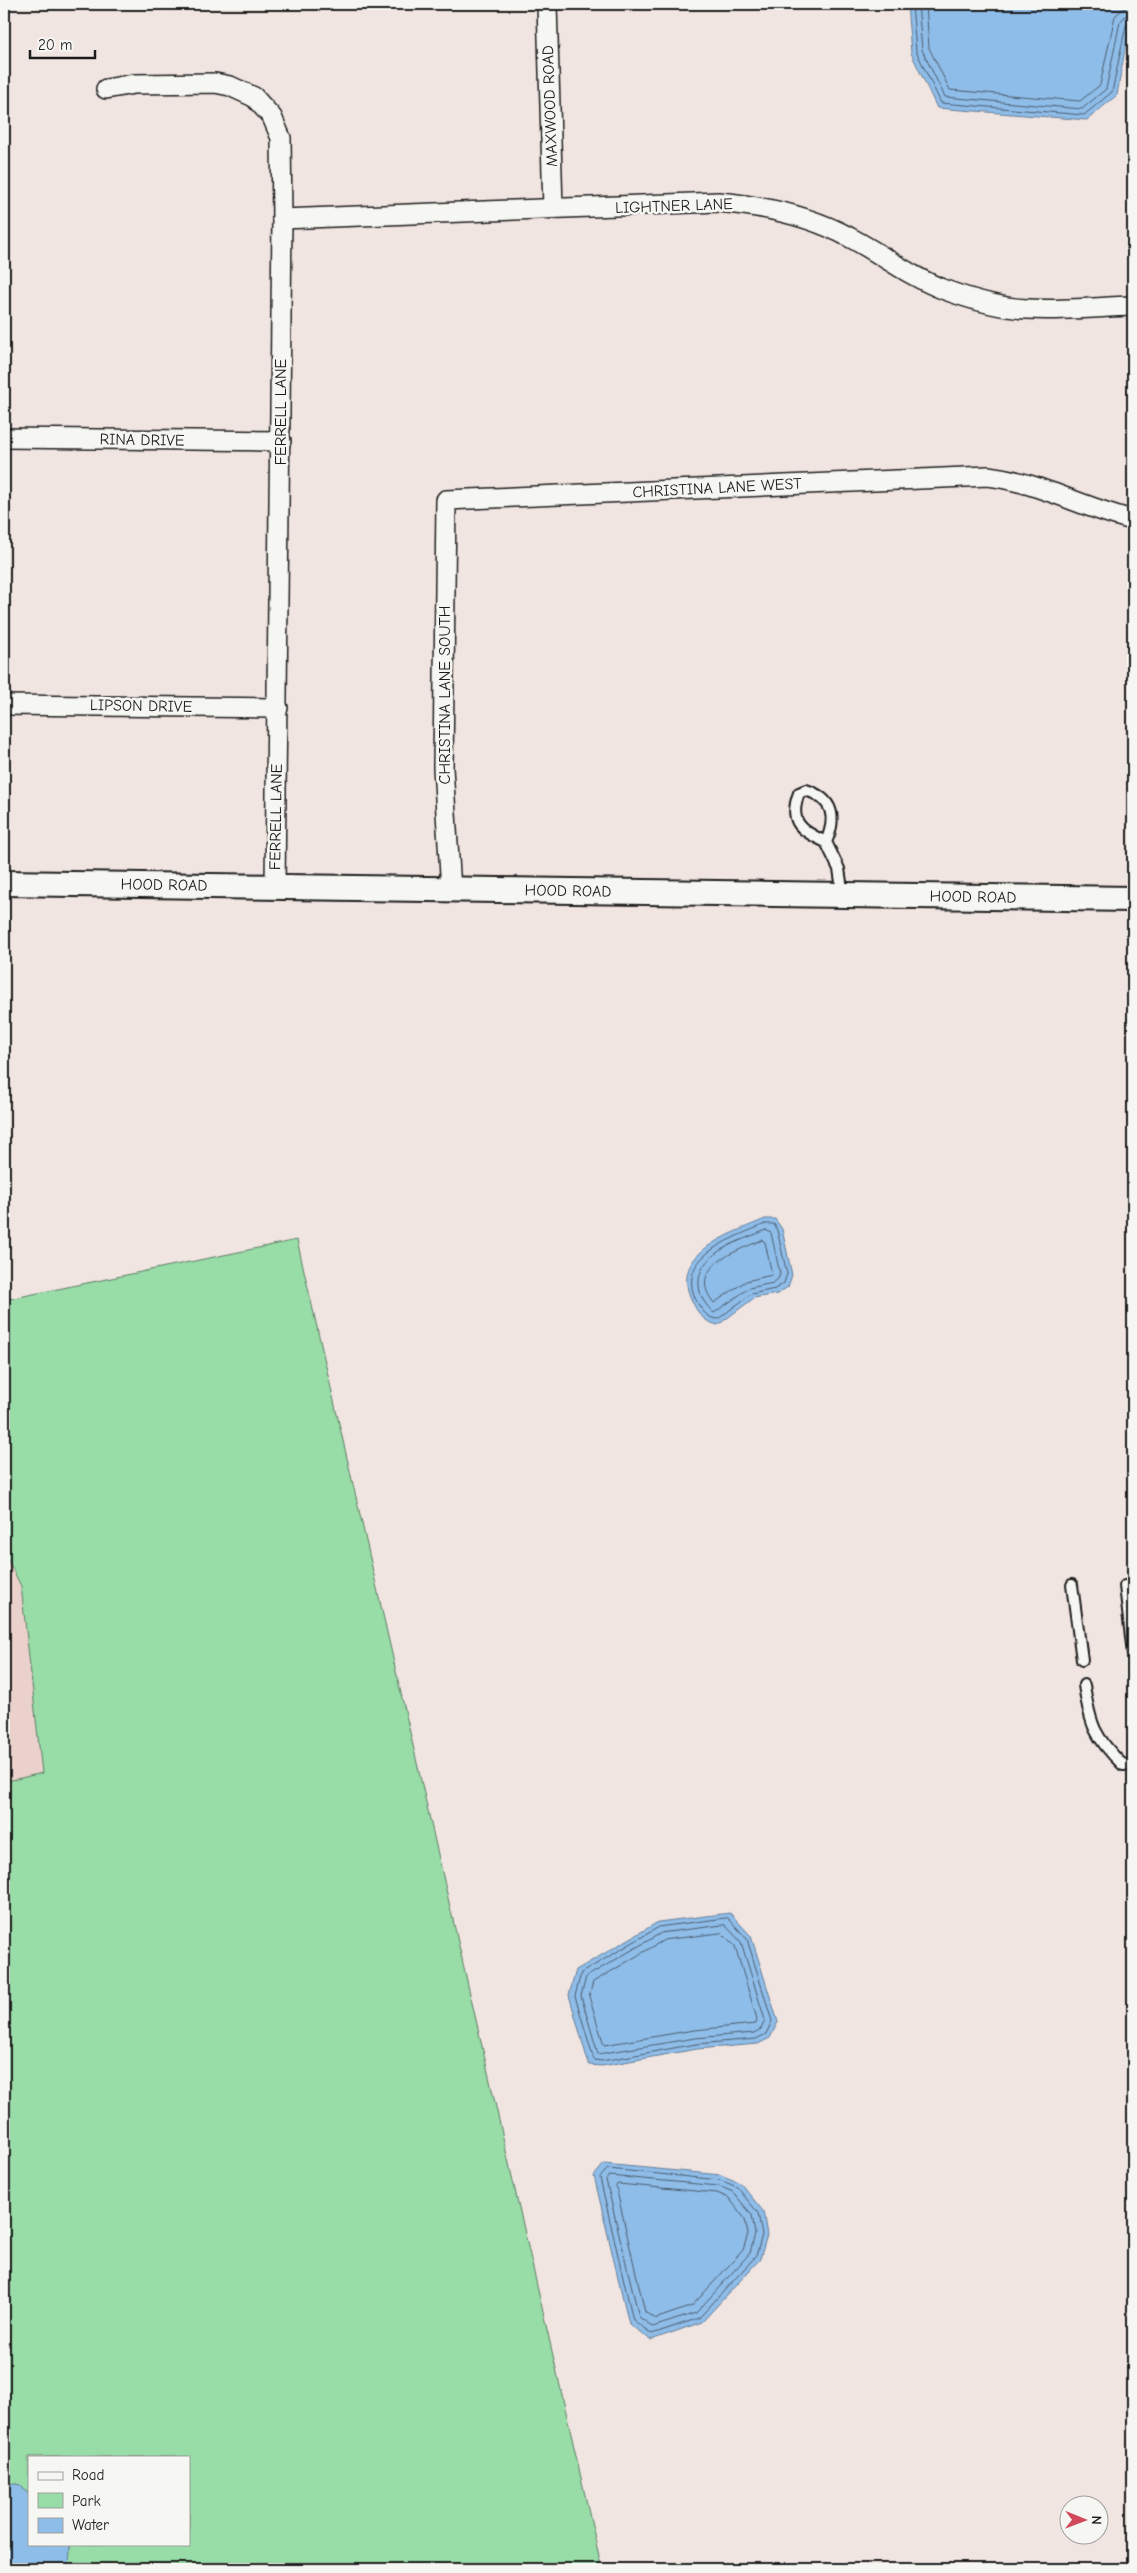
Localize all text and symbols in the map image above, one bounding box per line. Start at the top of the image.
scale bar [30,28,95,60]
text: 20 m [38,36,72,54]
street label: MAXWOOD ROAD [539,45,561,167]
street label: LIGHTNER LANE [615,195,733,217]
street label: FERRELL LANE [272,358,290,465]
street label: RINA DRIVE [99,430,185,450]
street label: CHRISTINA LANE WEST [632,475,803,501]
street label: CHRISTINA LANE SOUTH [436,606,454,784]
street label: LIPSON DRIVE [90,696,193,716]
street label: FERRELL LANE [266,763,286,870]
street label: HOOD ROAD [120,875,208,895]
street label: HOOD ROAD [524,881,612,901]
street label: HOOD ROAD [929,887,1017,907]
legend [28,2456,190,2546]
text: Road [72,2466,104,2484]
text: Park [72,2492,101,2510]
north arrow [1060,2496,1110,2546]
text: Water [72,2516,109,2534]
text: N [1088,2516,1105,2525]

